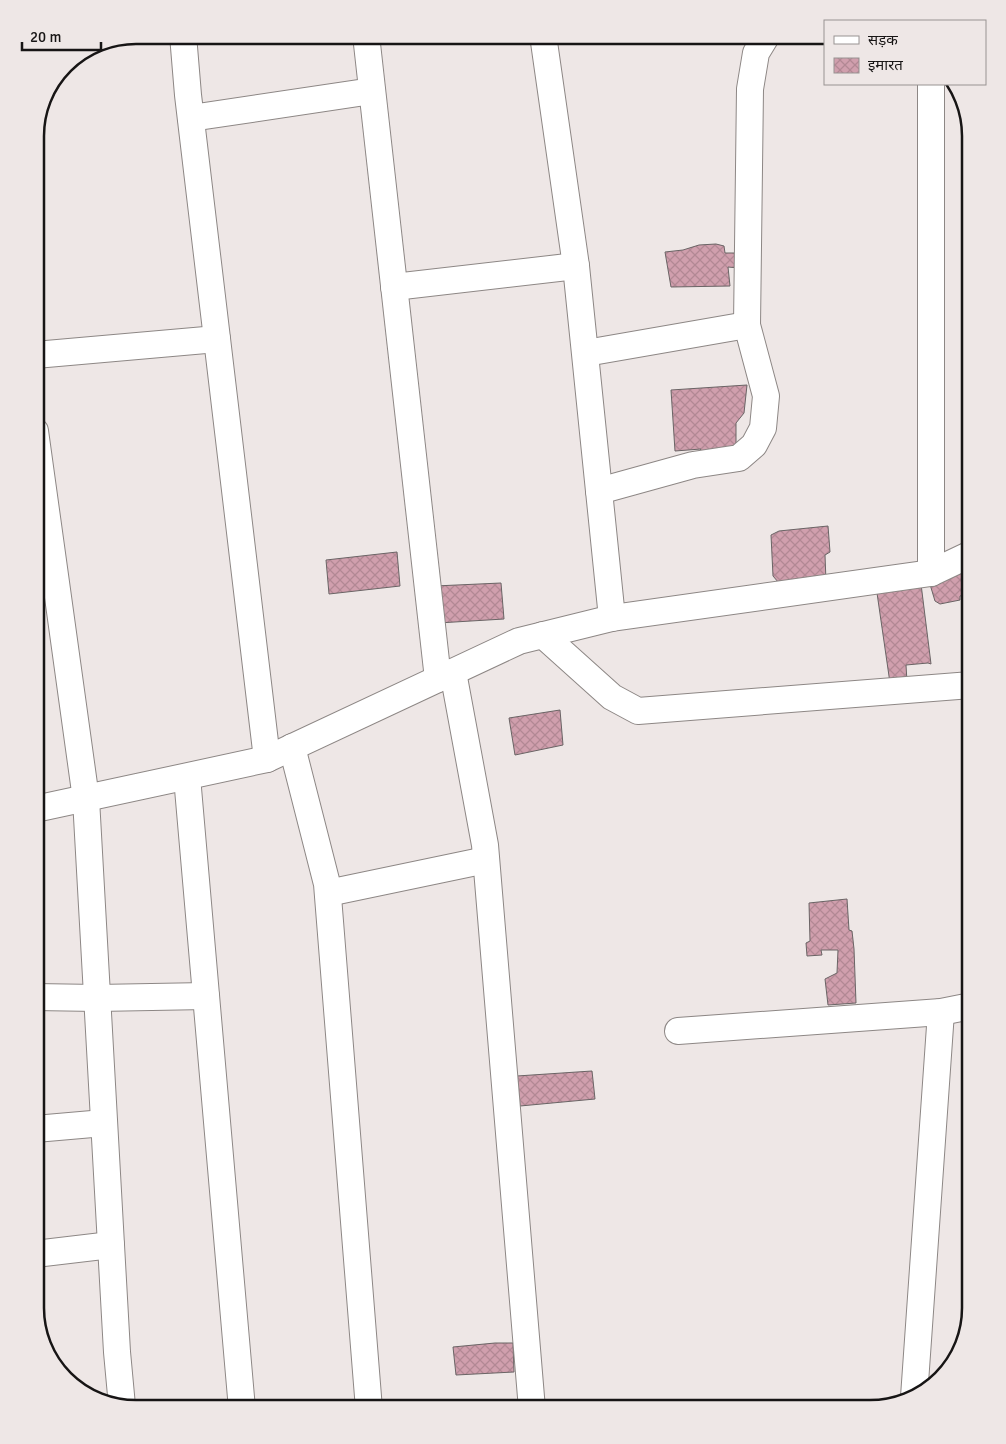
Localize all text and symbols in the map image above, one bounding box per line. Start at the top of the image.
scale bar [22,20,101,52]
legend [824,20,986,85]
text: 20 m [30,28,61,46]
text: सड़क [868,31,898,49]
text: इमारत [868,56,903,74]

